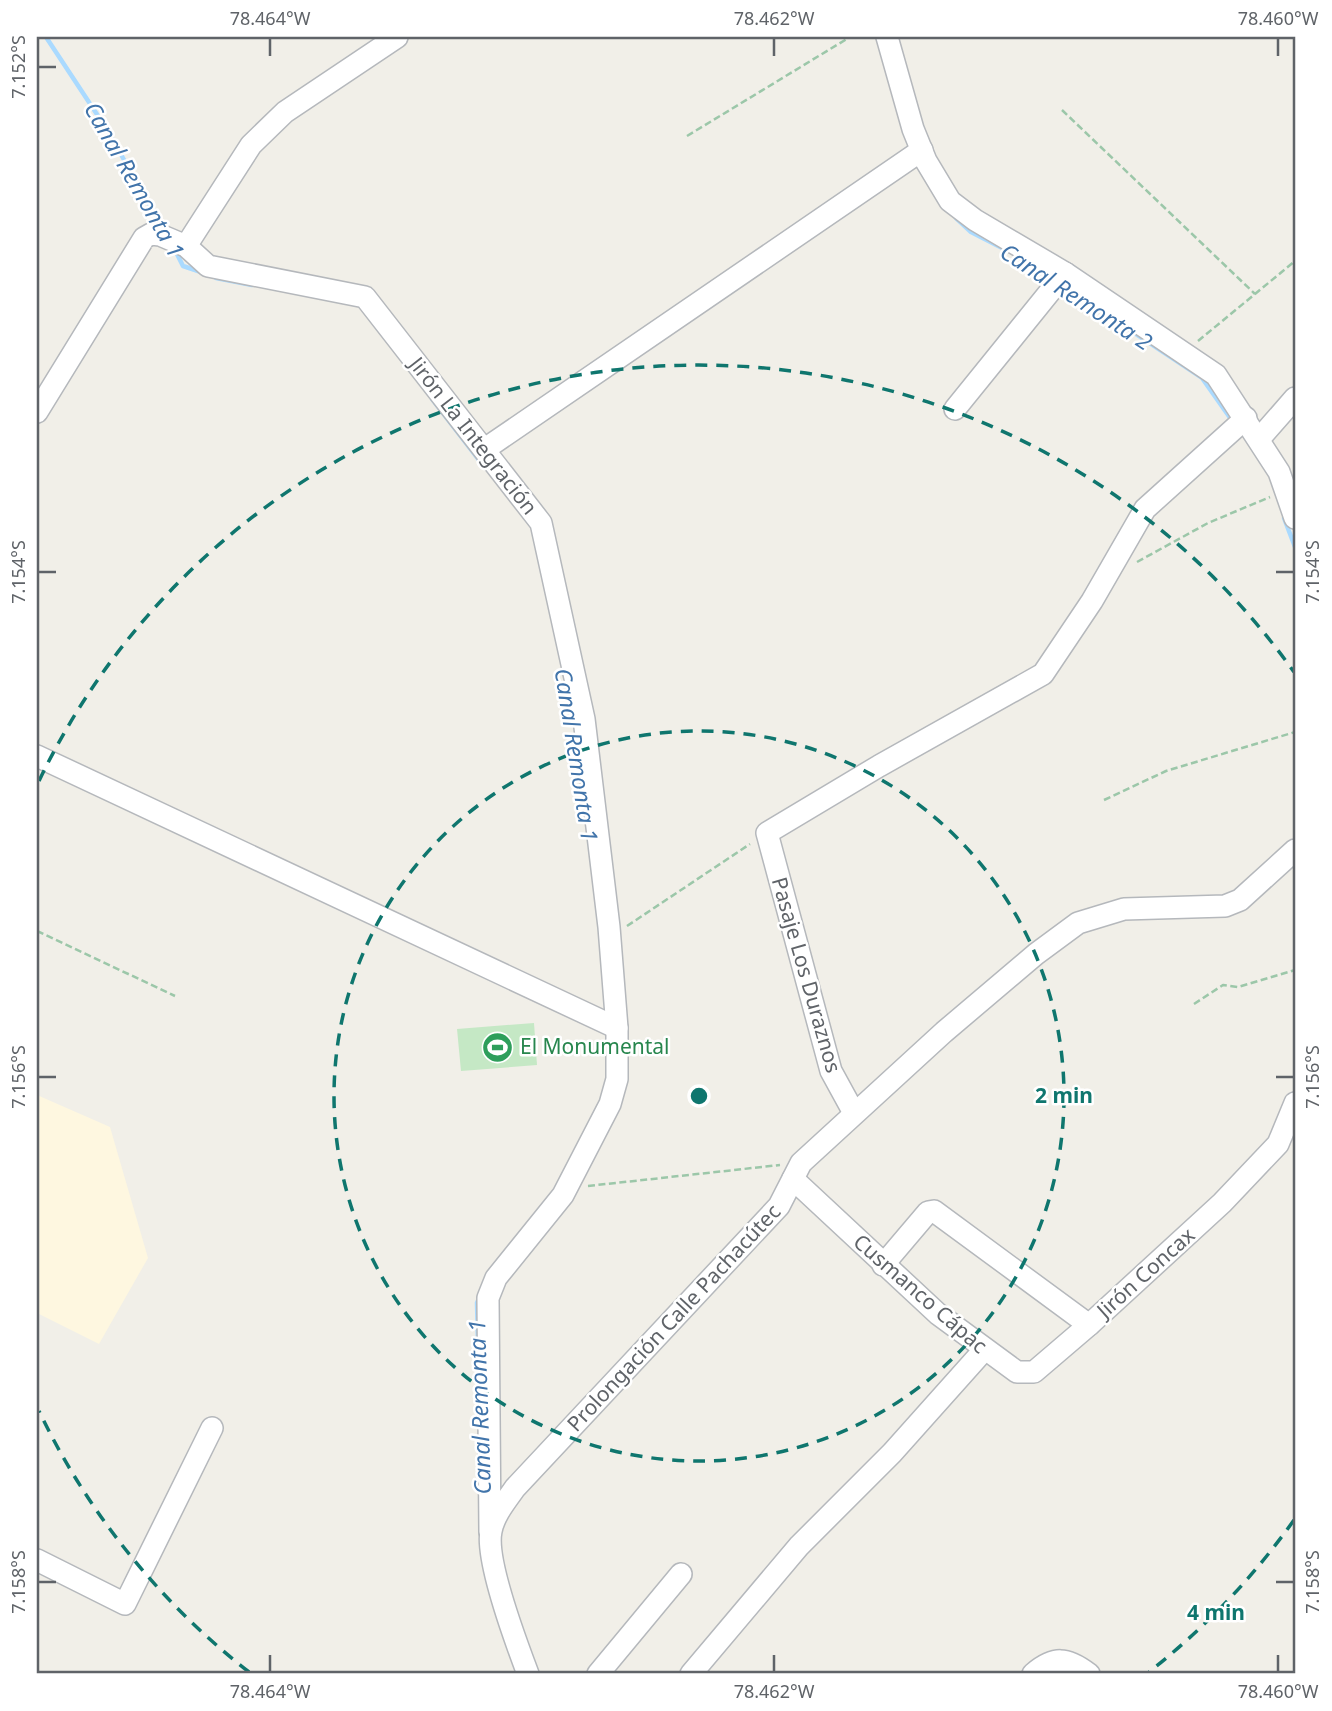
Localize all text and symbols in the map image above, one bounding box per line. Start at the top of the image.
text: 78.464°W [230,6,311,30]
text: 78.462°W [734,6,815,30]
text: 78.460°W [1238,6,1319,30]
text: 7.152°S [6,35,30,99]
water label: Canal Remonta 1 [77,96,193,263]
water label: Canal Remonta 2 [994,235,1159,357]
street label: Jirón La Integración [402,349,544,520]
text: 7.154°S [6,540,30,604]
text: 7.154°S [1300,540,1324,604]
water label: Canal Remonta 1 [547,666,606,844]
street label: Pasaje Los Duraznos [766,874,848,1076]
sports icon: El Monumental [480,1030,514,1064]
place label: El Monumental [520,1032,670,1060]
text: 7.156°S [6,1045,30,1109]
text: 7.156°S [1300,1045,1324,1109]
text: 2 min [1035,1081,1093,1109]
centre of rings [687,1084,711,1108]
street label: Prolongación Calle Pachacútec [560,1198,786,1437]
street label: Jirón Concax [1089,1221,1200,1325]
street label: Cusmanco Cápac [848,1227,994,1359]
water label: Canal Remonta 1 [460,1319,498,1495]
text: 7.158°S [6,1550,30,1614]
text: 7.158°S [1300,1550,1324,1614]
text: 4 min [1187,1598,1245,1626]
text: 78.464°W [230,1679,311,1703]
text: 78.462°W [734,1679,815,1703]
text: 78.460°W [1238,1679,1319,1703]

